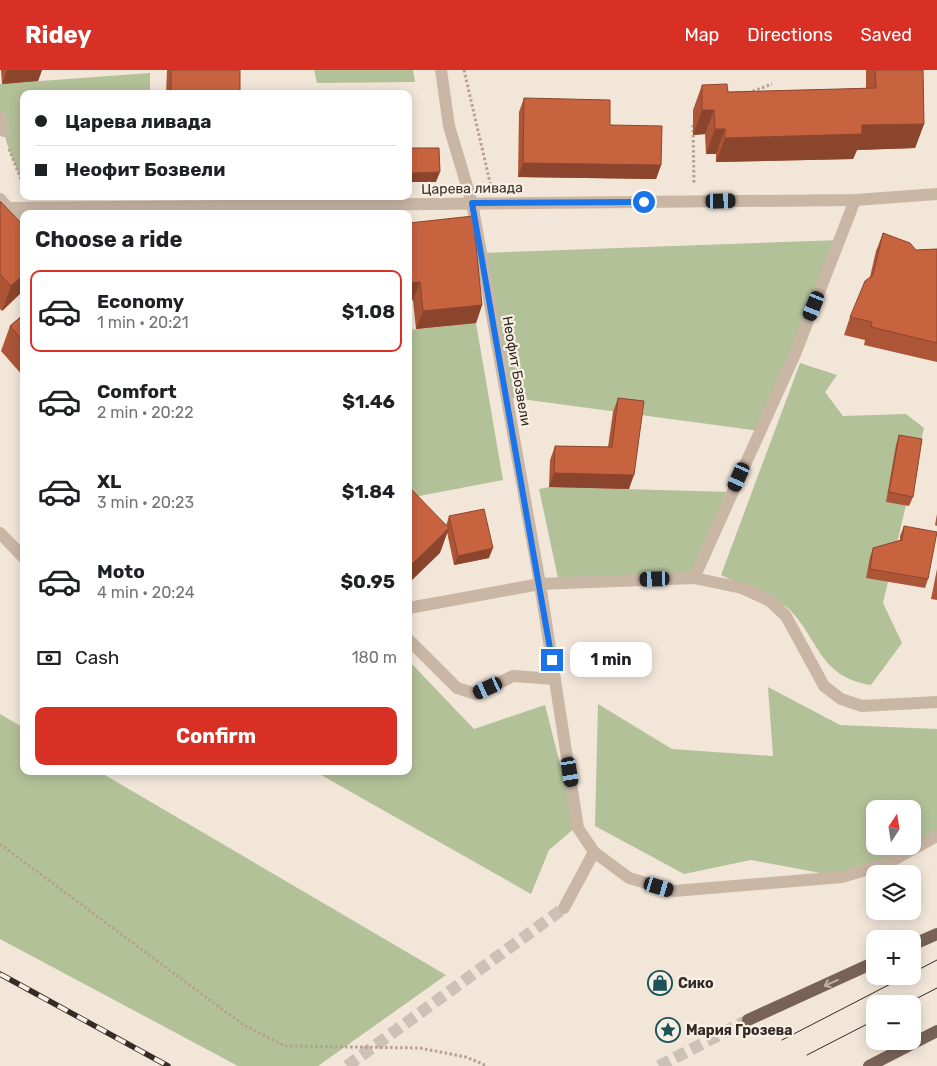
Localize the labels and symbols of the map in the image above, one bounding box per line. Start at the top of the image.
street label: Царева ливада [421,179,523,198]
route start [633,191,655,213]
car [705,193,736,209]
car [801,289,826,323]
street label: Неофит Бозвели [498,315,535,427]
car [726,460,751,494]
car [639,571,670,587]
callout: 1 min [570,642,652,678]
route end [541,649,563,671]
car [471,675,504,701]
car [560,756,579,788]
north arrow [866,800,921,855]
car [642,875,675,899]
shop icon: Сико [647,970,673,996]
place label: Сико [678,975,714,992]
one-way arrow [824,978,839,988]
place icon: Мария Грозева [655,1017,681,1043]
place label: Мария Грозева [686,1022,793,1039]

